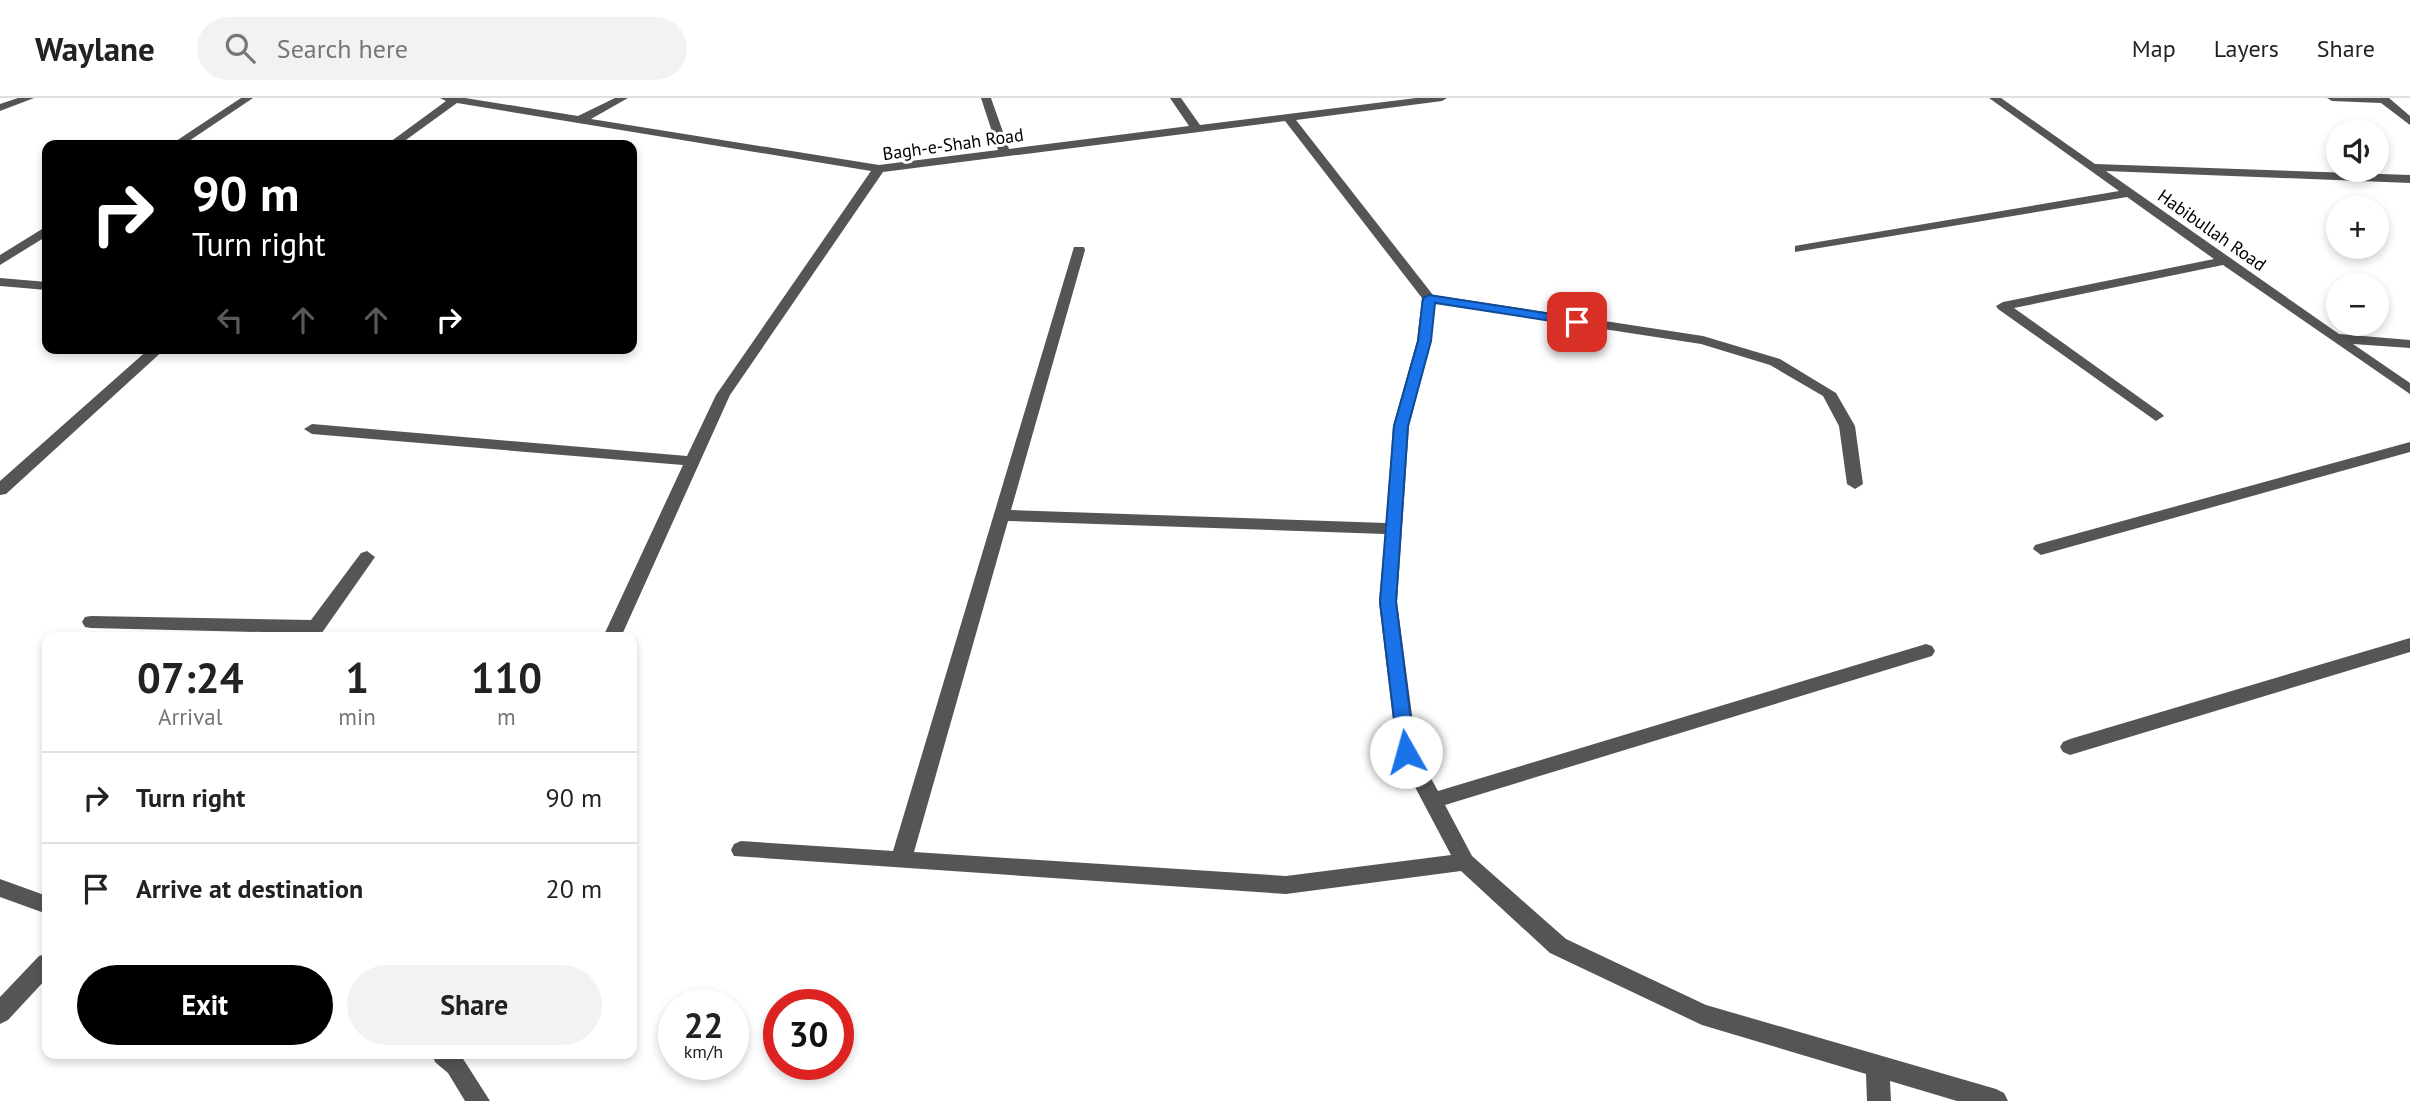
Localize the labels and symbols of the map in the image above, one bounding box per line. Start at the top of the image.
street label: Bagh-e-Shah Road [881,123,1025,165]
street label: Habibullah Road [2153,184,2271,276]
pin [1547,292,1607,352]
position arrow [1369,715,1443,789]
speed limit sign: 30 [763,989,854,1080]

